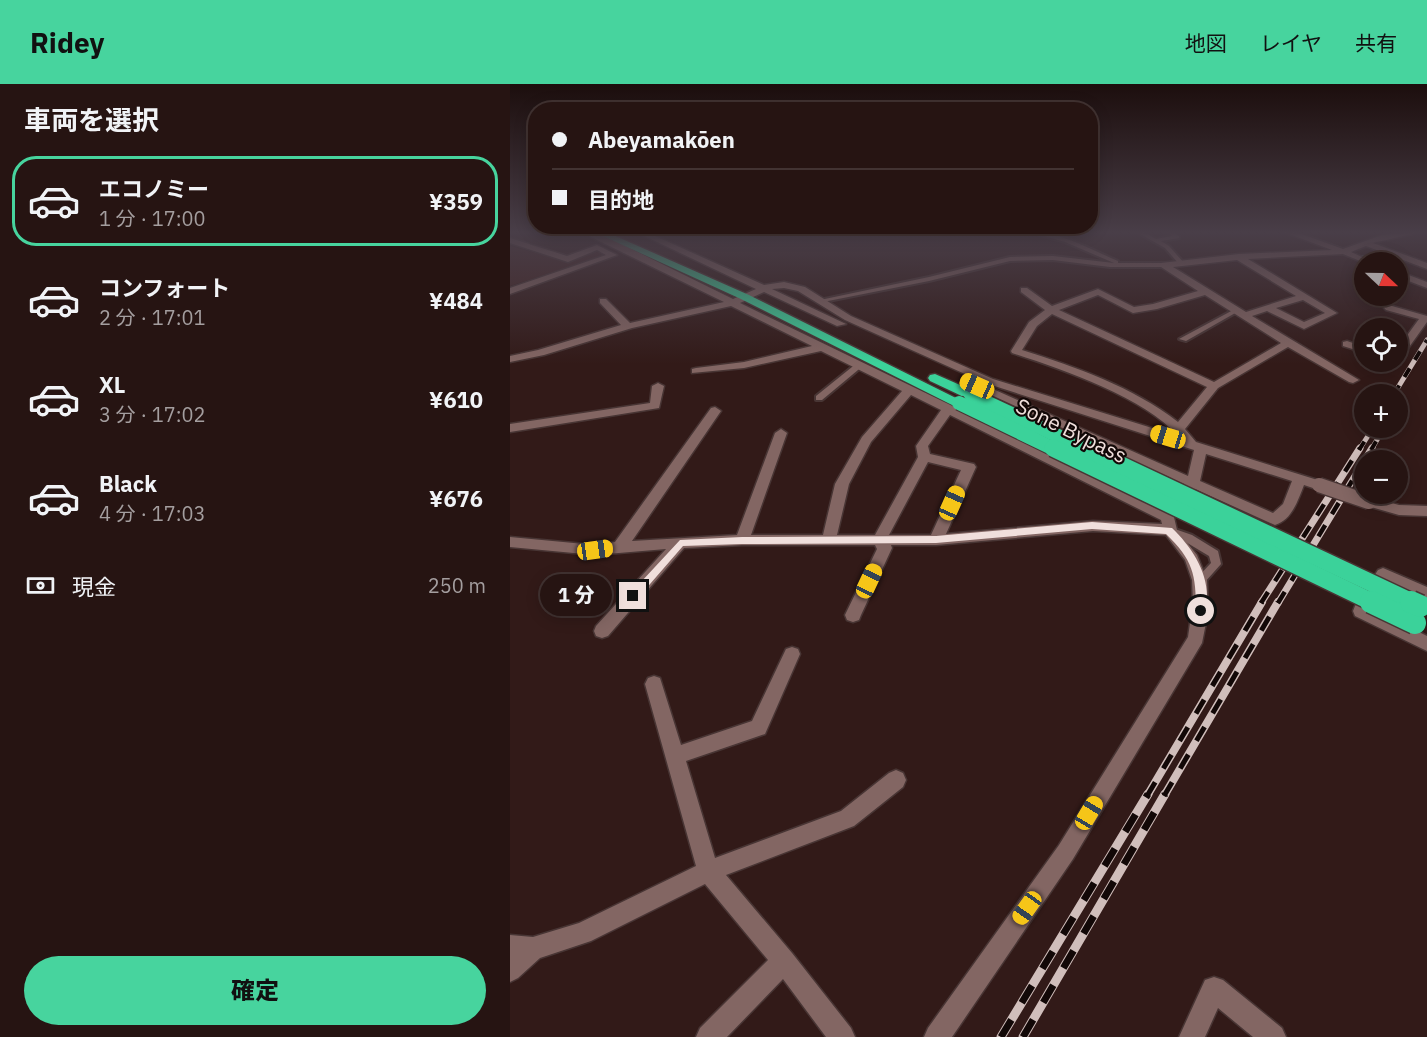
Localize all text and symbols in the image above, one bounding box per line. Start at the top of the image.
text: Ridey [30,24,104,61]
text: 地図 [1185,29,1227,57]
text: レイヤ [1260,29,1322,57]
text: 共有 [1355,29,1397,57]
text: 車両を選択 [24,102,159,137]
text: Abeyamakōen [588,125,735,154]
icon: car [27,174,81,228]
text: エコノミー [99,174,209,203]
text: 目的地 [588,185,654,214]
text: ¥359 [429,187,483,216]
text: 1 分 · 17:00 [99,205,206,232]
north arrow [1354,252,1408,306]
map controls [1354,252,1408,504]
icon: car [27,273,81,327]
text: コンフォート [99,273,230,302]
text: ¥484 [429,286,483,315]
text: 2 分 · 17:01 [99,304,206,331]
button: locate [1354,318,1408,372]
text: XL [99,370,125,399]
car [957,370,997,402]
icon: car [27,372,81,426]
button: + [1354,384,1408,438]
text: ¥610 [429,385,483,414]
street label: Sone Bypass [1011,391,1132,469]
text: 3 分 · 17:02 [99,401,206,428]
car [1148,423,1188,451]
button: − [1354,450,1408,504]
text: Black [99,469,157,498]
icon: car [27,471,81,525]
car [936,483,968,523]
text: ¥676 [429,484,483,513]
text: 4 分 · 17:03 [99,500,206,527]
car [576,539,614,561]
car [853,561,885,601]
icon: cash [24,569,57,602]
text: 現金 [72,572,116,601]
text: 250 m [428,572,486,599]
callout: 1 分 [540,575,612,617]
text: 1 分 [558,581,594,608]
route end [619,582,646,609]
route start [1187,597,1214,624]
car [1072,793,1106,833]
car [1009,888,1045,928]
button: 確定 [24,956,486,1025]

